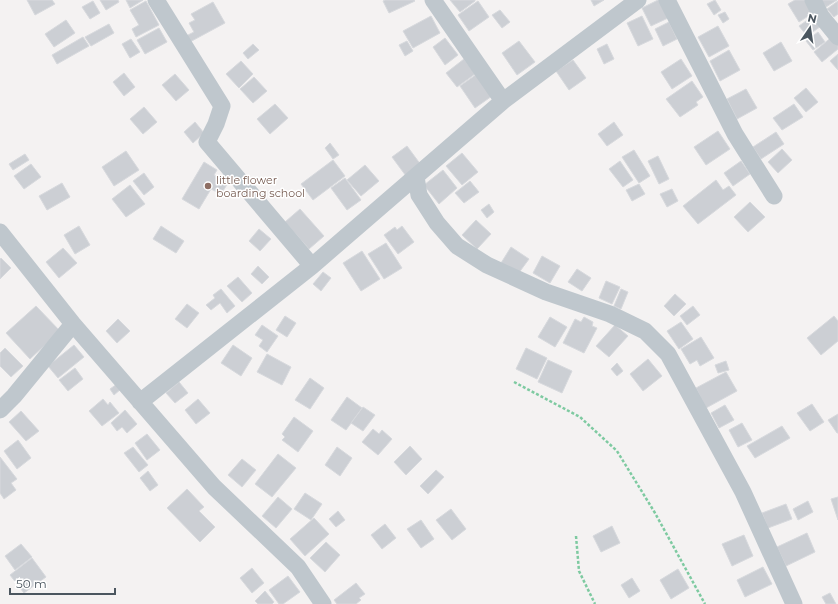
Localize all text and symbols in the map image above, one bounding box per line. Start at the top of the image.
north arrow [790,8,830,48]
text: N [806,10,818,26]
place label: little flower boarding school [216,173,305,200]
marker: little flower boarding school [203,181,213,191]
scale bar [10,570,115,596]
text: 50 m [16,576,47,591]

